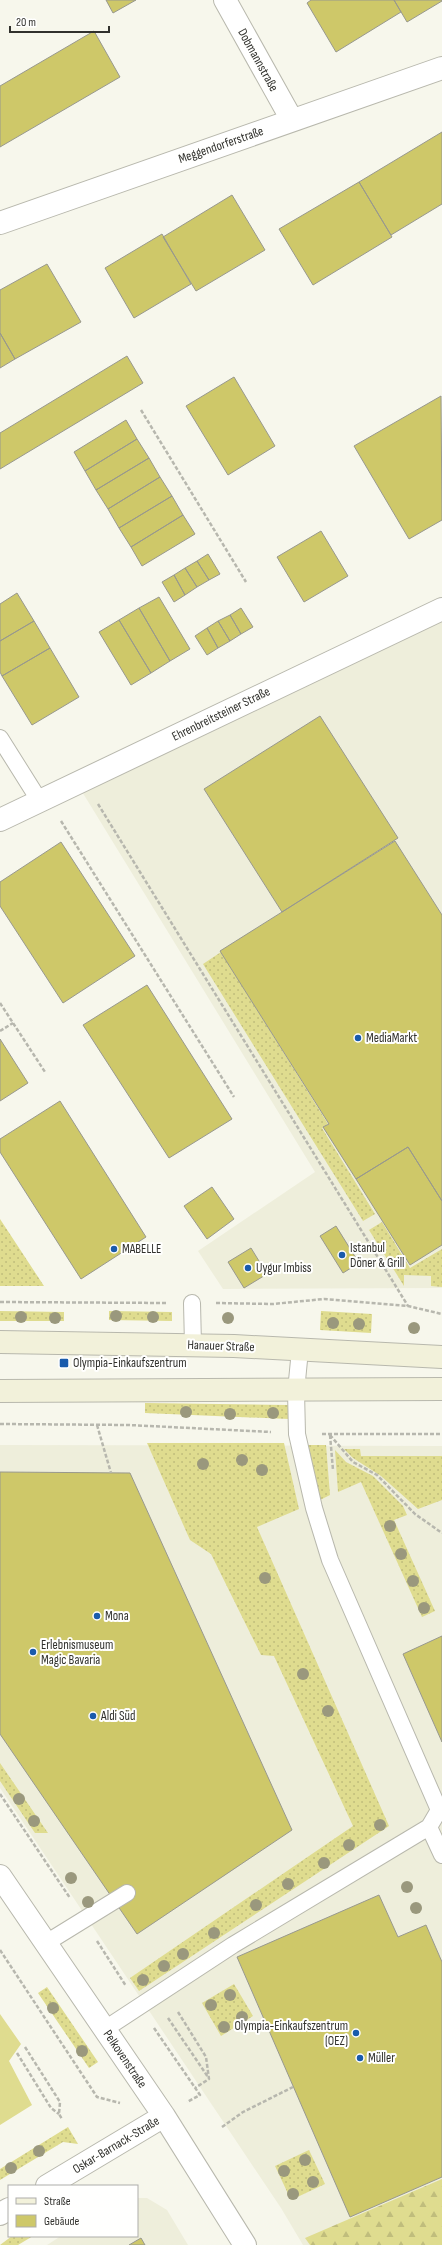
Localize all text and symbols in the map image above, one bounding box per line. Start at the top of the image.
scale bar [10,8,109,34]
text: 20 m [16,15,36,30]
street label: Dobmannstraße [234,26,282,94]
street label: Meggendorferstraße [176,123,266,167]
street label: Ehrenbreitsteiner Straße [169,683,273,745]
place label: MediaMarkt [366,1030,417,1046]
marker: MediaMarkt [353,1033,363,1043]
place label: Istanbul Döner & Grill [350,1240,405,1271]
place label: MABELLE [122,1241,161,1257]
marker: MABELLE [109,1244,119,1254]
marker: Istanbul Döner & Grill [337,1250,347,1260]
place label: Uygur Imbiss [256,1260,312,1276]
marker: Uygur Imbiss [243,1263,253,1273]
street label: Hanauer Straße [187,1337,255,1355]
place label: Olympia-Einkaufszentrum [73,1355,187,1371]
marker: Olympia-Einkaufszentrum [58,1357,70,1369]
place label: Mona [105,1608,129,1624]
marker: Mona [92,1611,102,1621]
place label: Erlebnismuseum Magic Bavaria [41,1637,113,1668]
marker: Erlebnismuseum Magic Bavaria [28,1647,38,1657]
place label: Aldi Süd [100,1708,135,1724]
marker: Aldi Süd [88,1711,98,1721]
place label: Olympia-Einkaufszentrum (OEZ) [234,2018,348,2049]
street label: Pelkovenstraße [100,2027,150,2091]
marker: Olympia-Einkaufszentrum (OEZ) [351,2028,361,2038]
place label: Müller [368,2050,395,2066]
marker: Müller [355,2053,365,2063]
street label: Oskar-Barnack-Straße [70,2113,162,2177]
legend [8,2185,138,2237]
text: Straße [44,2194,71,2209]
text: Gebäude [44,2214,79,2229]

